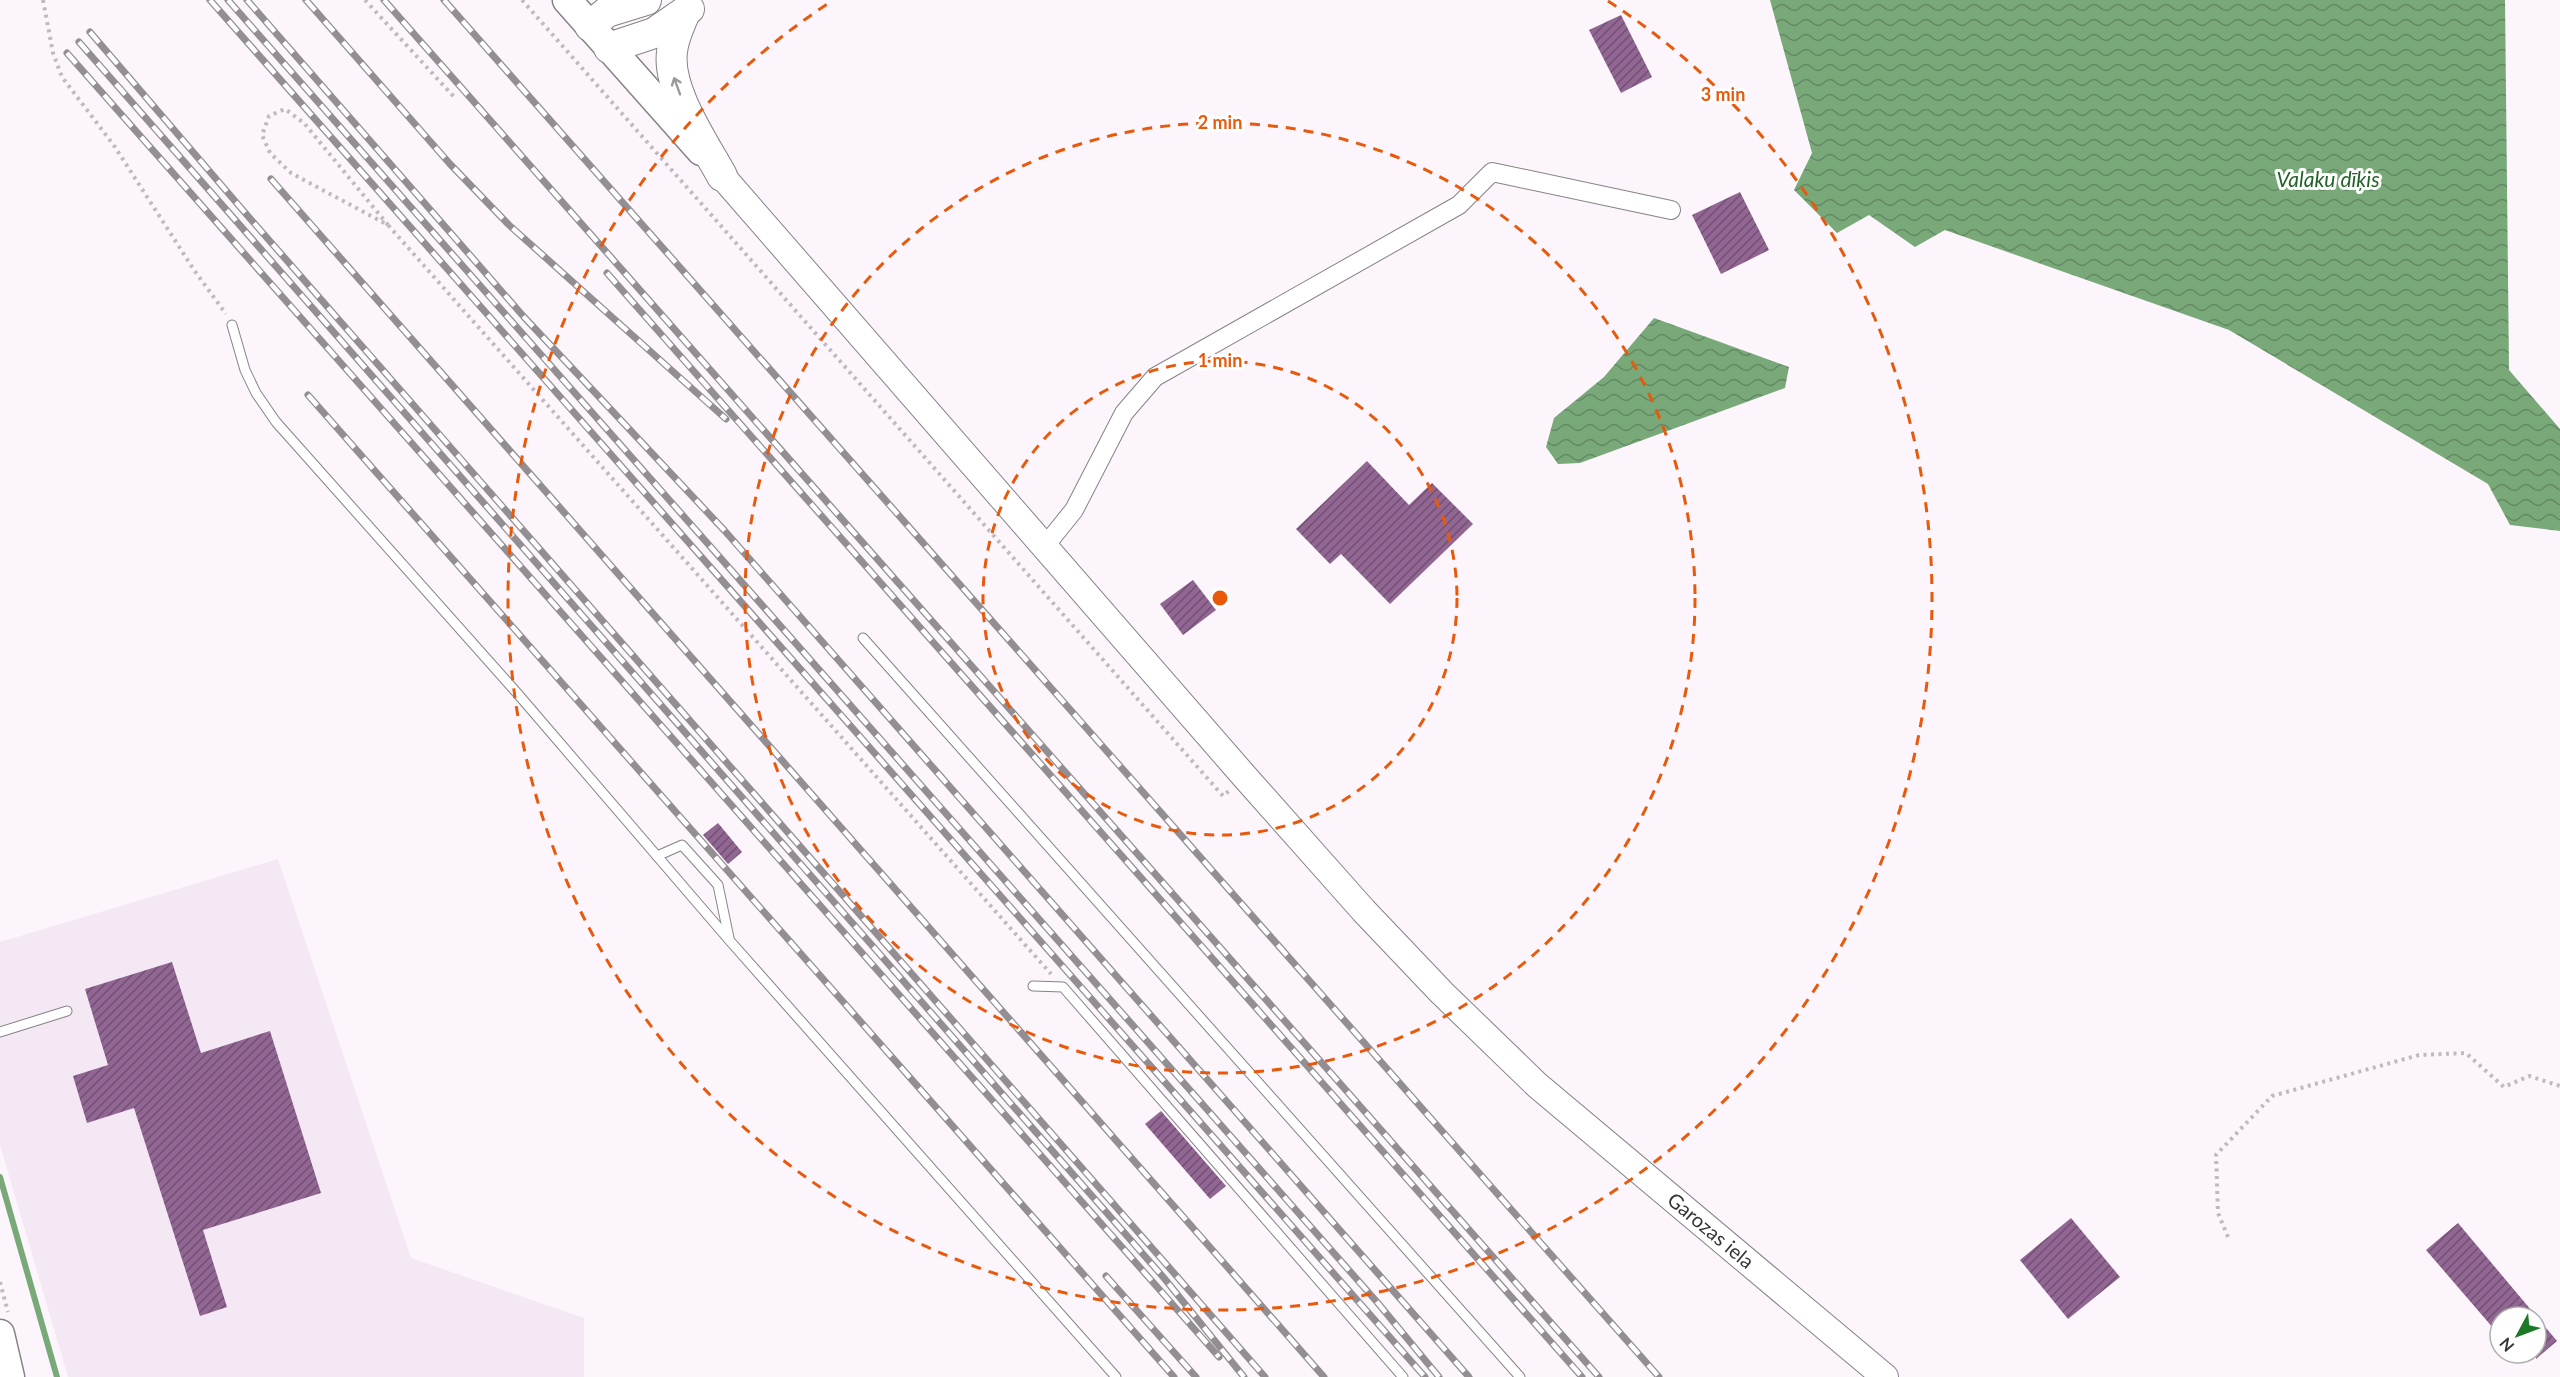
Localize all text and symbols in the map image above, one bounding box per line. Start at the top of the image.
one-way arrow [671,77,682,96]
text: 3 min [1701,83,1745,105]
text: 2 min [1198,111,1242,133]
water label: Valaku dīķis [2276,166,2380,191]
text: 1 min [1198,349,1242,371]
centre of rings [1210,588,1230,608]
street label: Garozas iela [1663,1187,1759,1273]
north arrow [2488,1305,2548,1365]
text: N [2495,1334,2518,1356]

